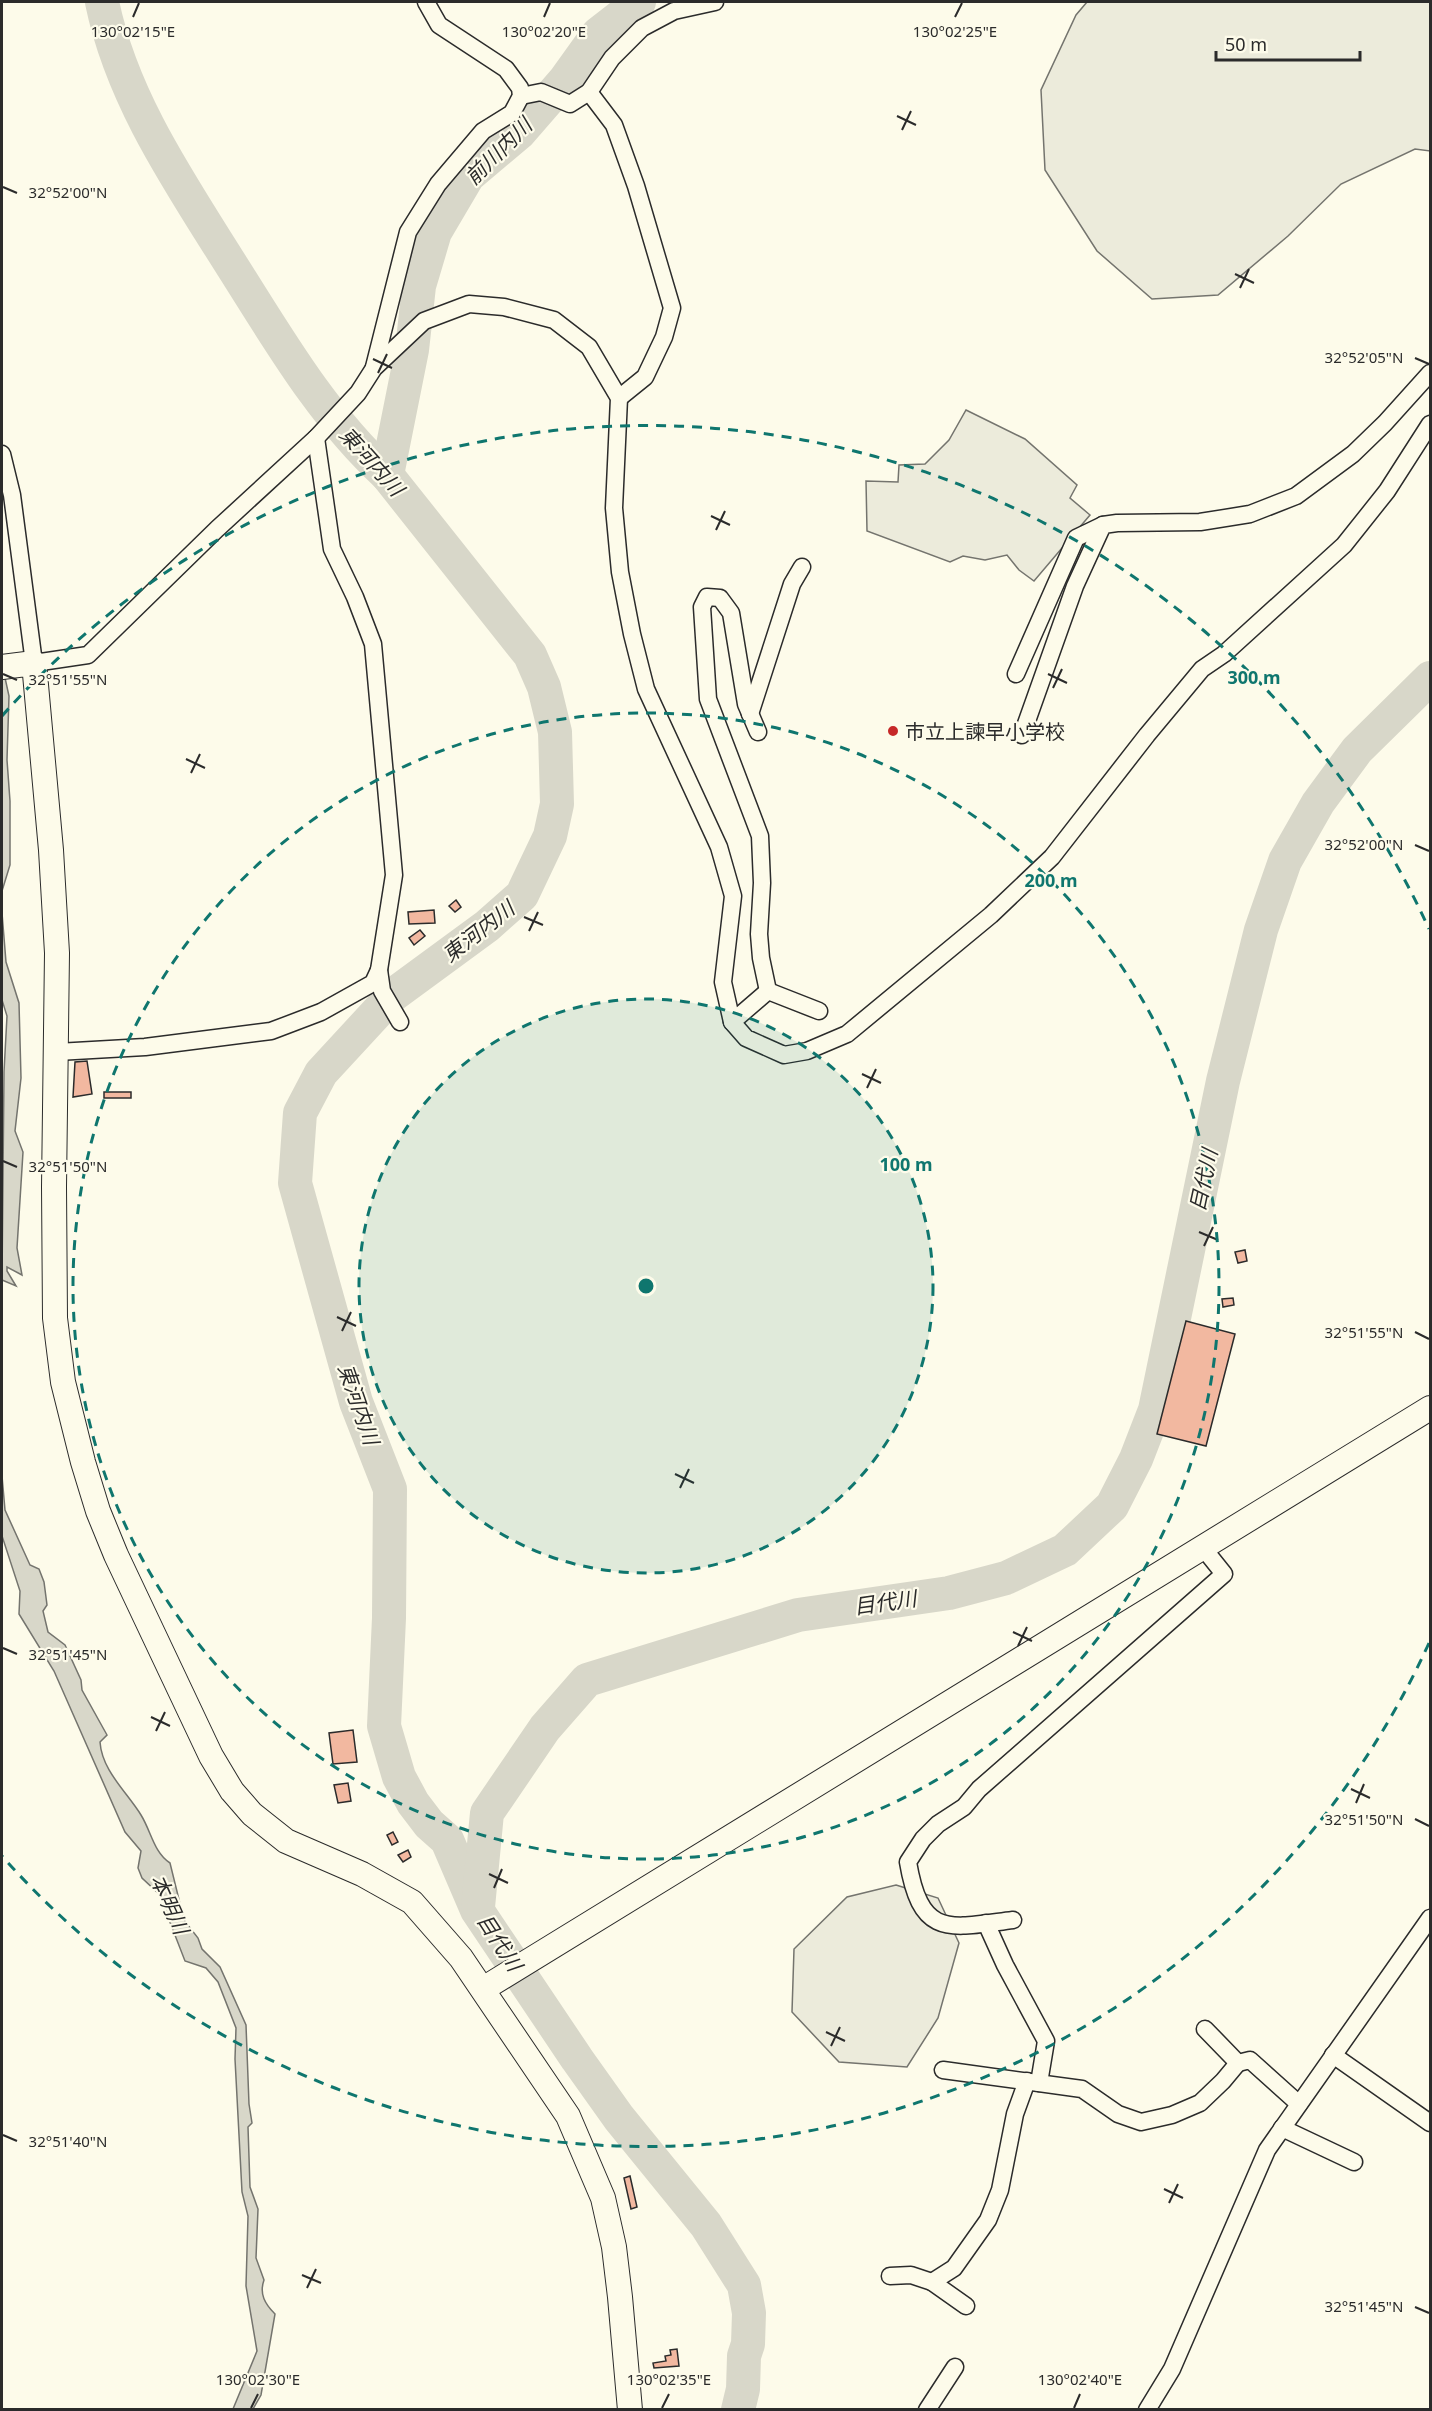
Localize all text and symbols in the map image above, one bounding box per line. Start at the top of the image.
text: 130°02'15"E [91,21,175,41]
text: 130°02'20"E [502,21,586,41]
text: 130°02'25"E [913,21,997,41]
scale bar [1216,24,1360,62]
text: 50 m [1225,32,1267,56]
water label: 前川内川 [458,110,539,191]
text: 32°52'00"N [29,182,107,202]
text: 32°52'05"N [1325,347,1403,367]
water label: 東河内川 [333,420,412,503]
text: 300 m [1227,665,1281,689]
text: 32°51'55"N [29,669,107,689]
place label: 市立上諫早小学校 [905,718,1065,745]
marker: 市立上諫早小学校 [886,724,900,738]
text: 32°52'00"N [1325,834,1403,854]
text: 200 m [1024,868,1078,892]
water label: 東河内川 [436,893,521,968]
water label: 目代川 [1183,1144,1224,1214]
text: 100 m [879,1152,933,1176]
text: 32°51'50"N [29,1156,107,1176]
centre of rings [636,1276,656,1296]
text: 32°51'55"N [1325,1322,1403,1342]
water label: 東河内川 [332,1360,387,1450]
water label: 目代川 [852,1583,920,1620]
text: 32°51'45"N [29,1644,107,1664]
text: 32°51'50"N [1325,1809,1403,1829]
water label: 本明川 [144,1870,196,1940]
water label: 目代川 [471,1908,530,1978]
text: 32°51'40"N [29,2131,107,2151]
text: 32°51'45"N [1325,2296,1403,2316]
text: 130°02'30"E [216,2369,300,2389]
text: 130°02'35"E [627,2369,711,2389]
text: 130°02'40"E [1038,2369,1122,2389]

